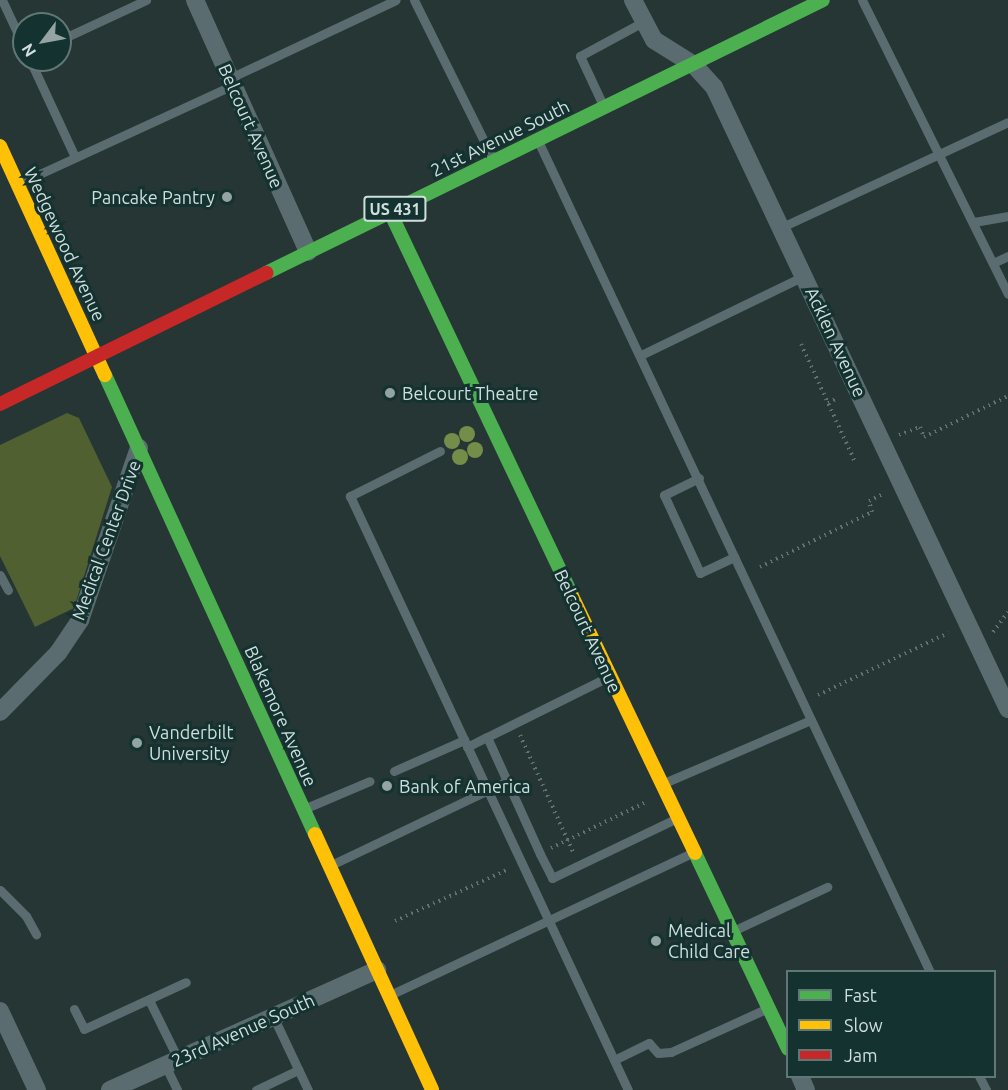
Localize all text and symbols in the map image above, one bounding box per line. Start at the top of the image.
north arrow [12,12,72,72]
text: N [18,41,39,60]
street label: Belcourt Avenue [214,60,288,192]
street label: 21st Avenue South [427,95,573,181]
street label: Wedgewood Avenue [20,164,110,324]
place label: Pancake Pantry [91,186,215,208]
marker: Pancake Pantry [220,190,234,204]
road number: US 431 [362,196,428,222]
street label: Acklen Avenue [801,284,871,400]
place label: Belcourt Theatre [402,382,539,404]
marker: Belcourt Theatre [383,386,397,400]
street label: Medical Center Drive [67,457,145,623]
street label: Belcourt Avenue [550,566,626,696]
street label: Blakemore Avenue [240,642,322,790]
place label: Vanderbilt University [149,722,234,764]
marker: Vanderbilt University [130,736,144,750]
place label: Bank of America [399,775,531,797]
marker: Bank of America [380,779,394,793]
place label: Medical Child Care [668,920,750,962]
marker: Medical Child Care [649,934,663,948]
legend [786,970,996,1078]
text: Fast [844,985,877,1005]
street label: 23rd Avenue South [168,989,318,1071]
text: Slow [844,1015,883,1035]
text: Jam [844,1045,878,1065]

